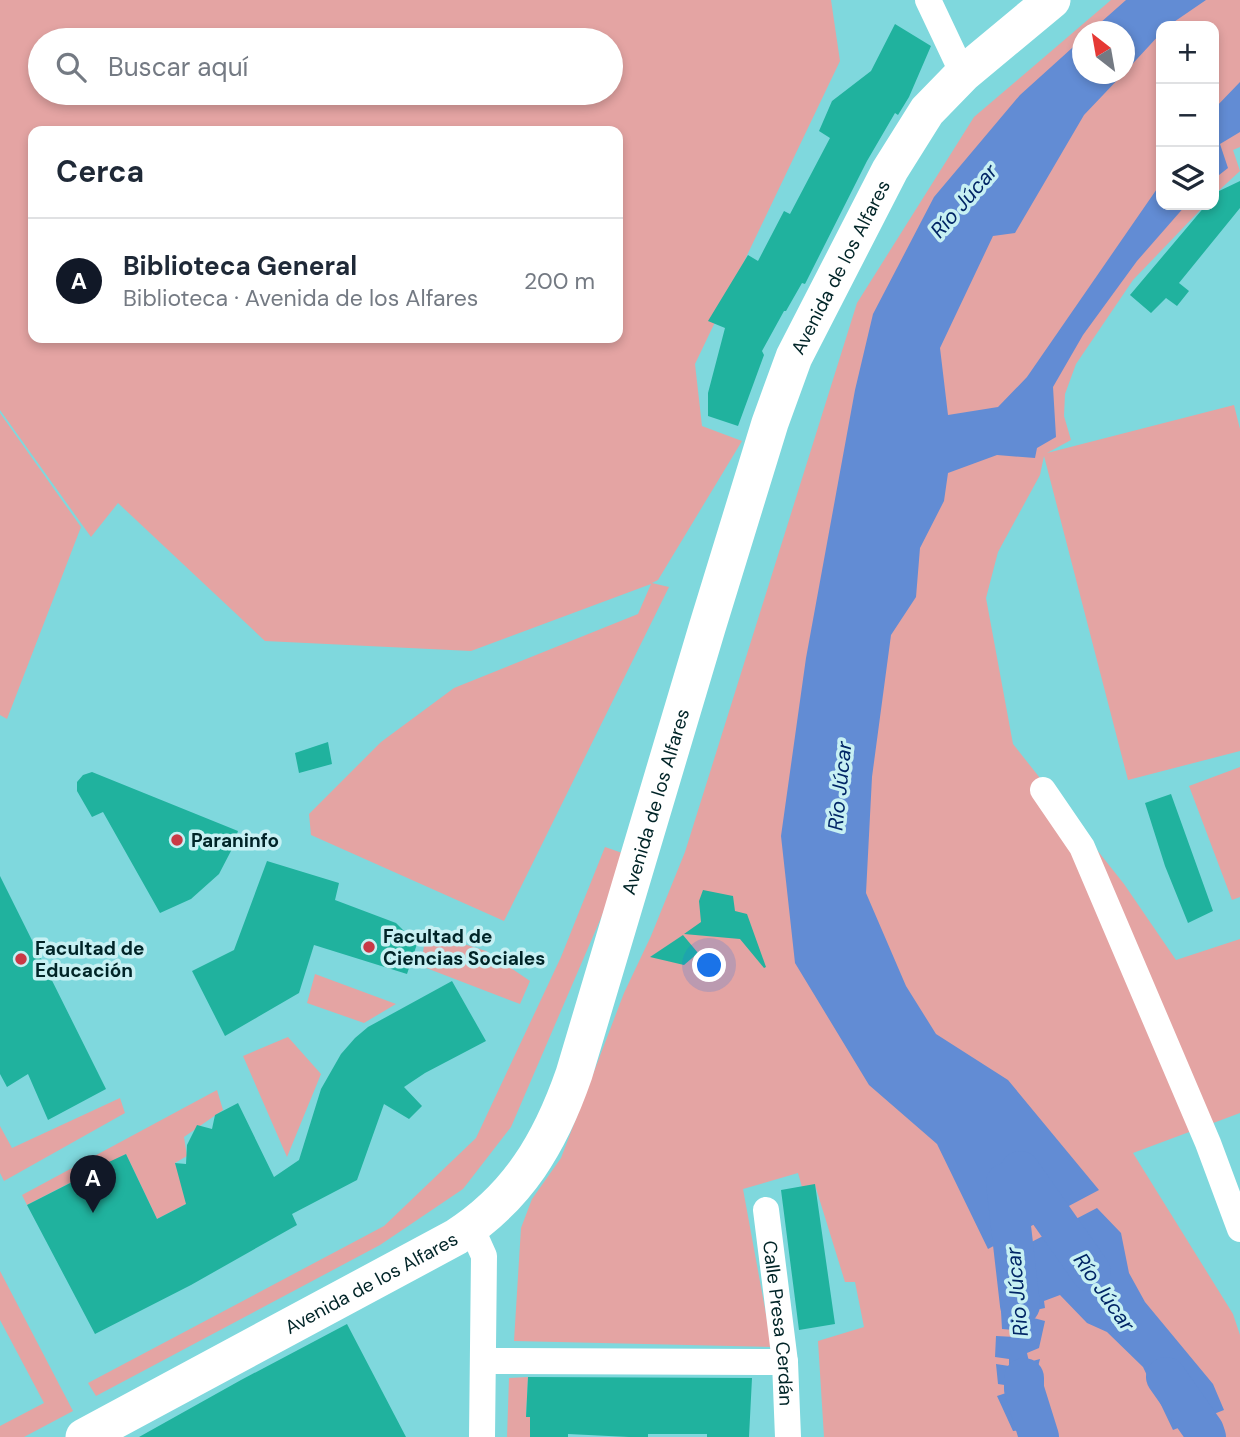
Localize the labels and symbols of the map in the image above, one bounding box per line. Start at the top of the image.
north arrow [1072,21,1135,84]
water label: Río Júcar [924,157,1005,244]
street label: Avenida de los Alfares [785,176,896,359]
street label: Avenida de los Alfares [616,706,695,898]
water label: Río Júcar [821,739,859,832]
place label: Paraninfo [191,828,279,853]
marker: Paraninfo [169,832,185,848]
place label: Facultad de Ciencias Sociales [383,924,545,971]
place label: Facultad de Educación [35,936,144,983]
marker: Facultad de Ciencias Sociales [361,939,377,955]
your location [692,948,726,982]
marker: Facultad de Educación [13,951,29,967]
pin: A [70,1155,116,1213]
street label: Avenida de los Alfares [280,1226,462,1340]
street label: Calle Presa Cerdán [757,1239,799,1406]
water label: Rio Júcar [999,1245,1035,1338]
water label: Río Júcar [1067,1247,1142,1338]

